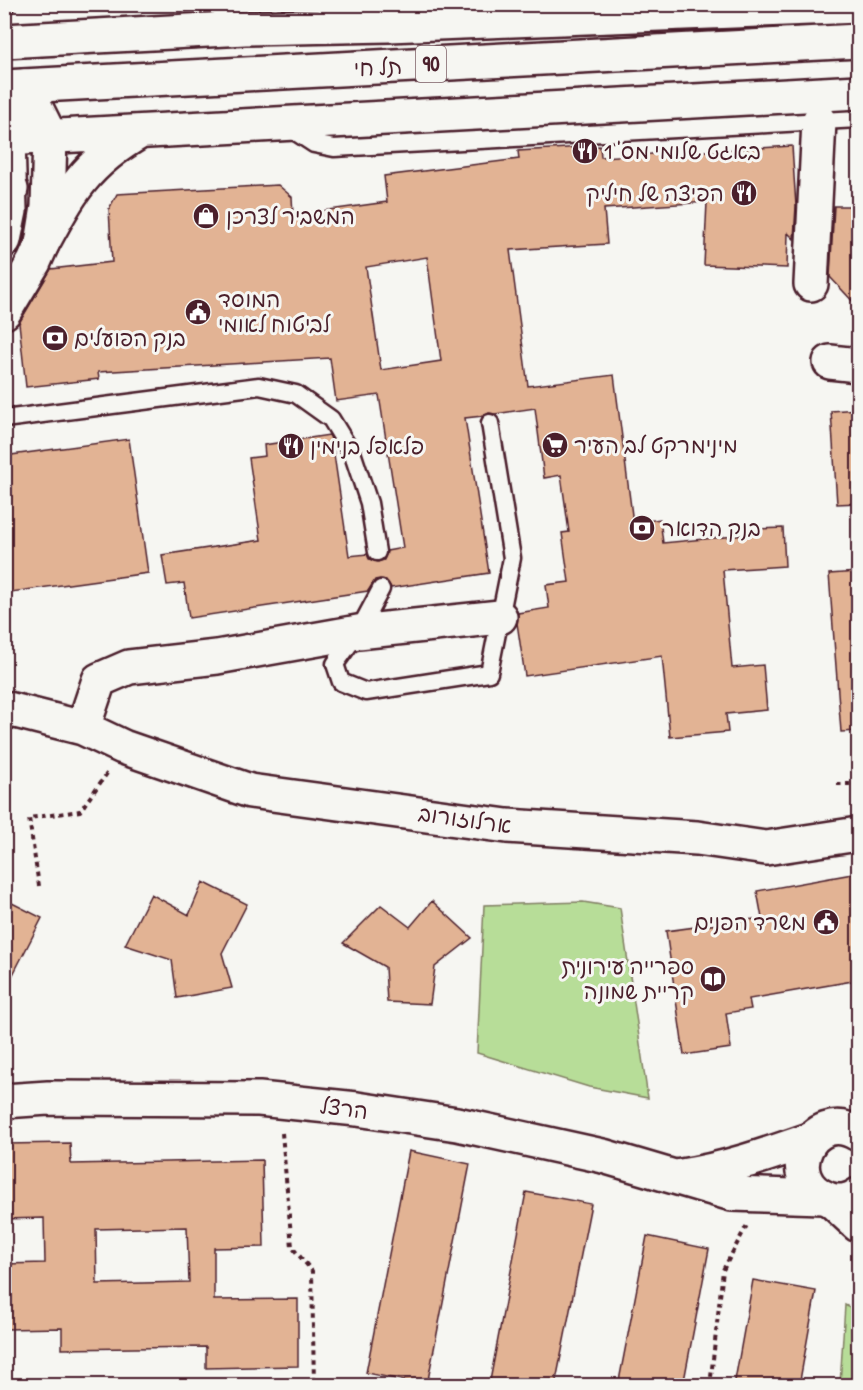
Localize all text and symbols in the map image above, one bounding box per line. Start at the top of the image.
road number: 90 [416,46,446,82]
street label: תל חי [353,51,403,83]
restaurant icon: באגט שלומי מס' 1 [570,136,600,166]
place label: באגט שלומי מס' 1 [604,136,761,166]
place label: הפיצה של חיליק [586,178,724,208]
restaurant icon: הפיצה של חיליק [729,178,759,208]
shop icon: המשביר לצרכן [191,201,221,231]
place label: המשביר לצרכן [226,201,355,231]
place label: המוסד לביטוח לאומי [218,284,332,339]
public building icon: המוסד לביטוח לאומי [183,297,213,327]
bank icon: בנק הפועלים [40,323,70,353]
place label: בנק הפועלים [74,323,186,353]
supermarket icon: מינימרקט לב העיר [540,430,570,460]
place label: מינימרקט לב העיר [574,430,738,460]
restaurant icon: פלאפל בנימין [276,431,306,461]
place label: פלאפל בנימין [310,431,424,461]
bank icon: בנק הדואר [627,513,657,543]
place label: בנק הדואר [662,513,761,543]
street label: ארלוזורוב [416,798,514,840]
place label: משרד הפנים [694,907,806,937]
public building icon: משרד הפנים [811,907,841,937]
place label: ספרייה עירונית קריית שמונה [561,951,694,1006]
library icon: ספרייה עירונית קריית שמונה [698,964,728,994]
street label: הרצל [318,1090,370,1126]

